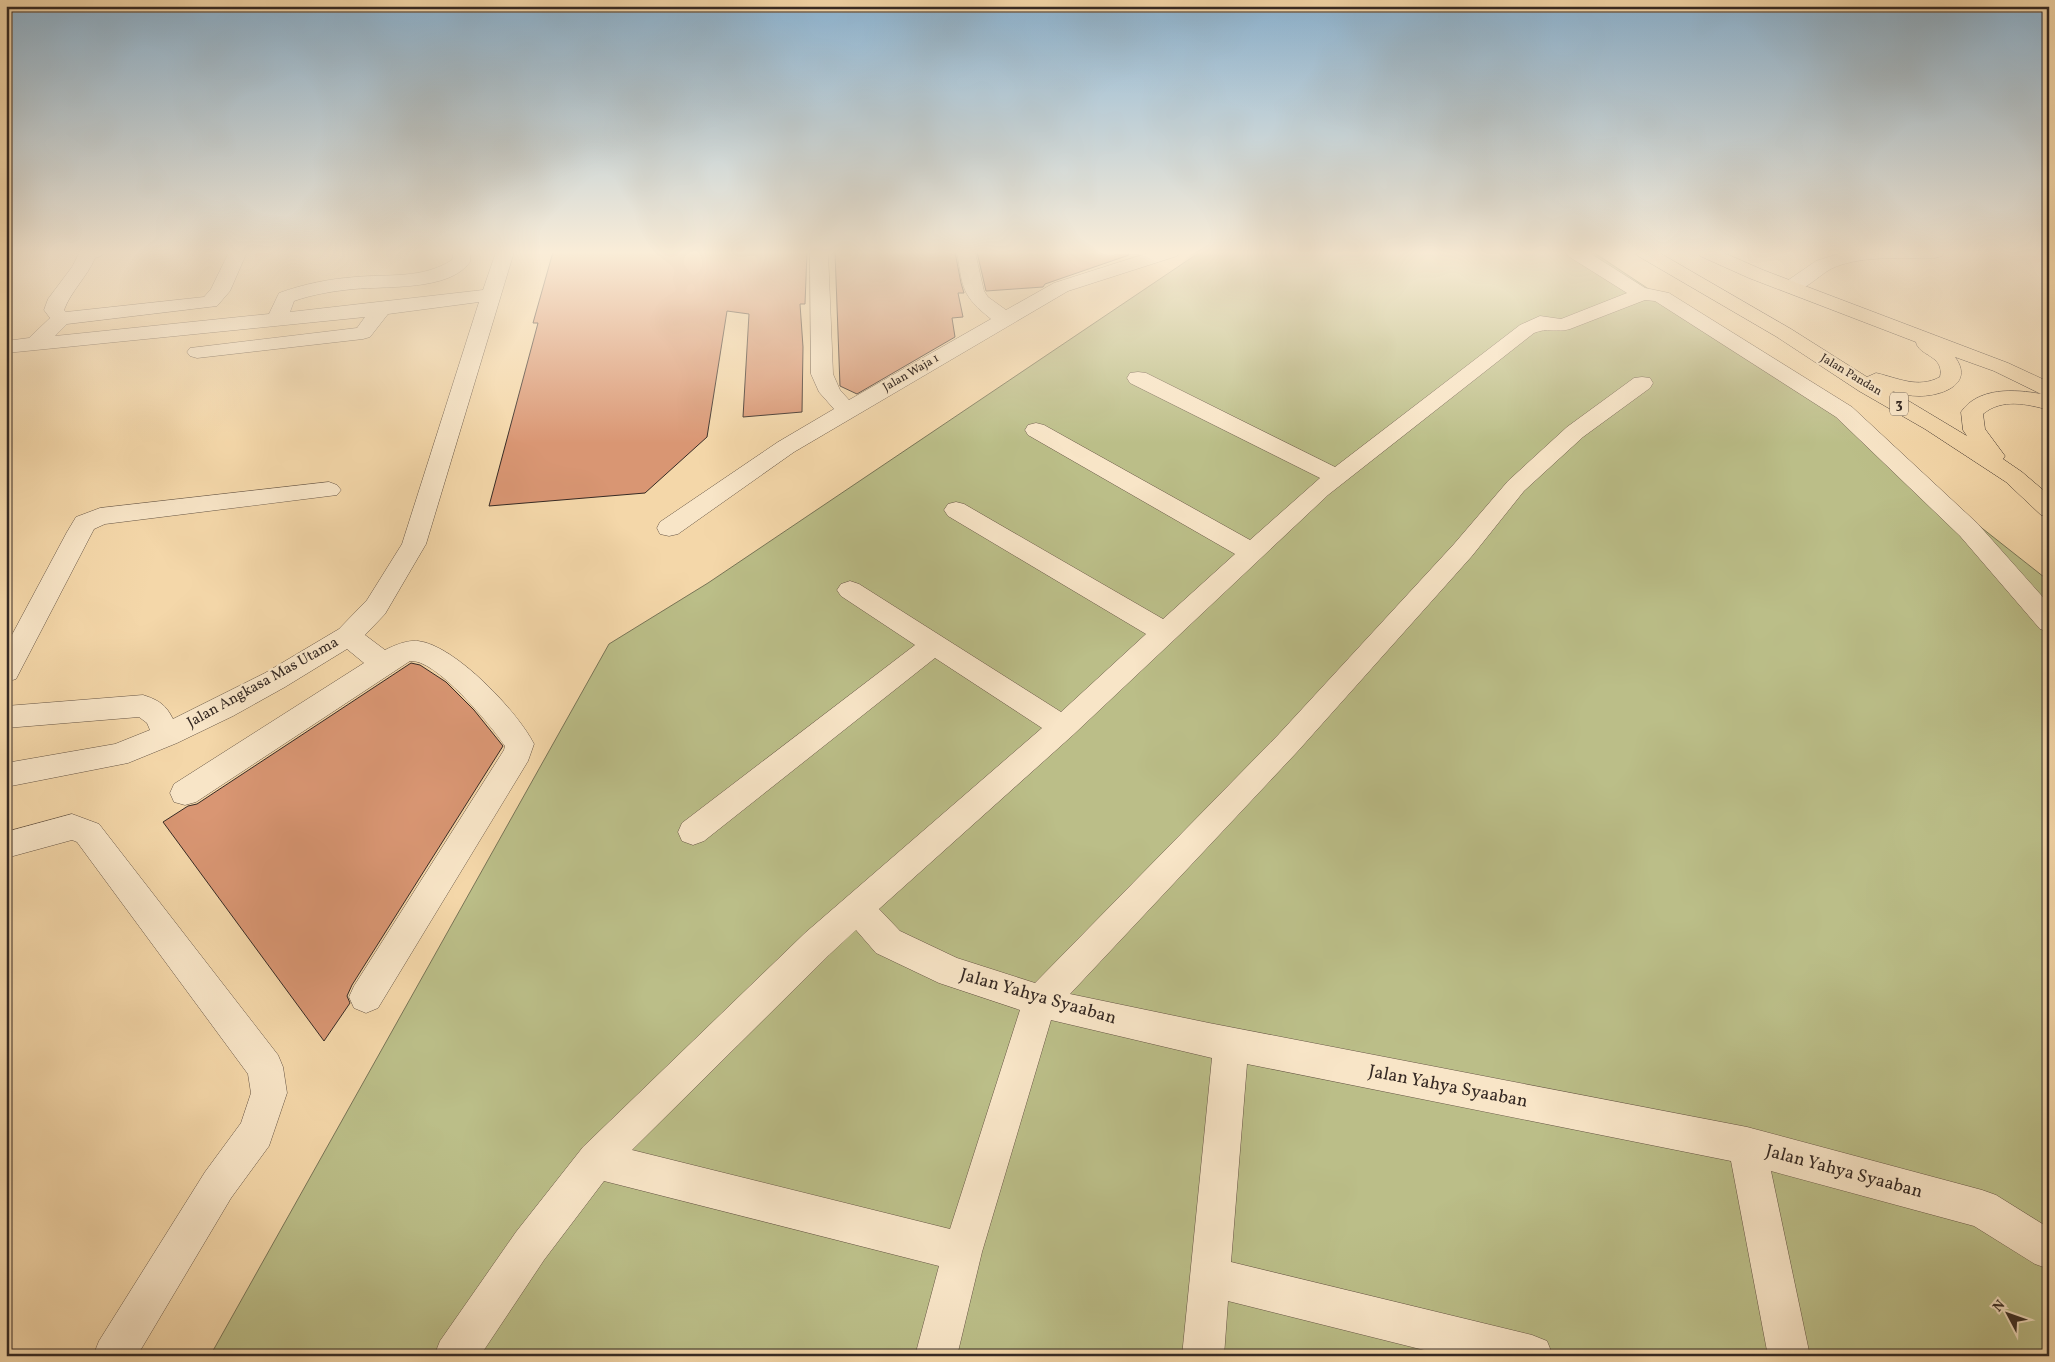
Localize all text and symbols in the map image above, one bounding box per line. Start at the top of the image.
street label: Jalan Waja 1 [880,350,942,396]
street label: Jalan Pandan [1817,350,1885,400]
road number: 3 [1890,392,1908,416]
street label: Jalan Angkasa Mas Utama [183,632,343,734]
street label: Jalan Yahya Syaaban [957,963,1119,1031]
street label: Jalan Yahya Syaaban [1366,1059,1530,1115]
street label: Jalan Yahya Syaaban [1763,1139,1926,1205]
north arrow [1982,1290,2032,1340]
text: N [1989,1296,2010,1317]

